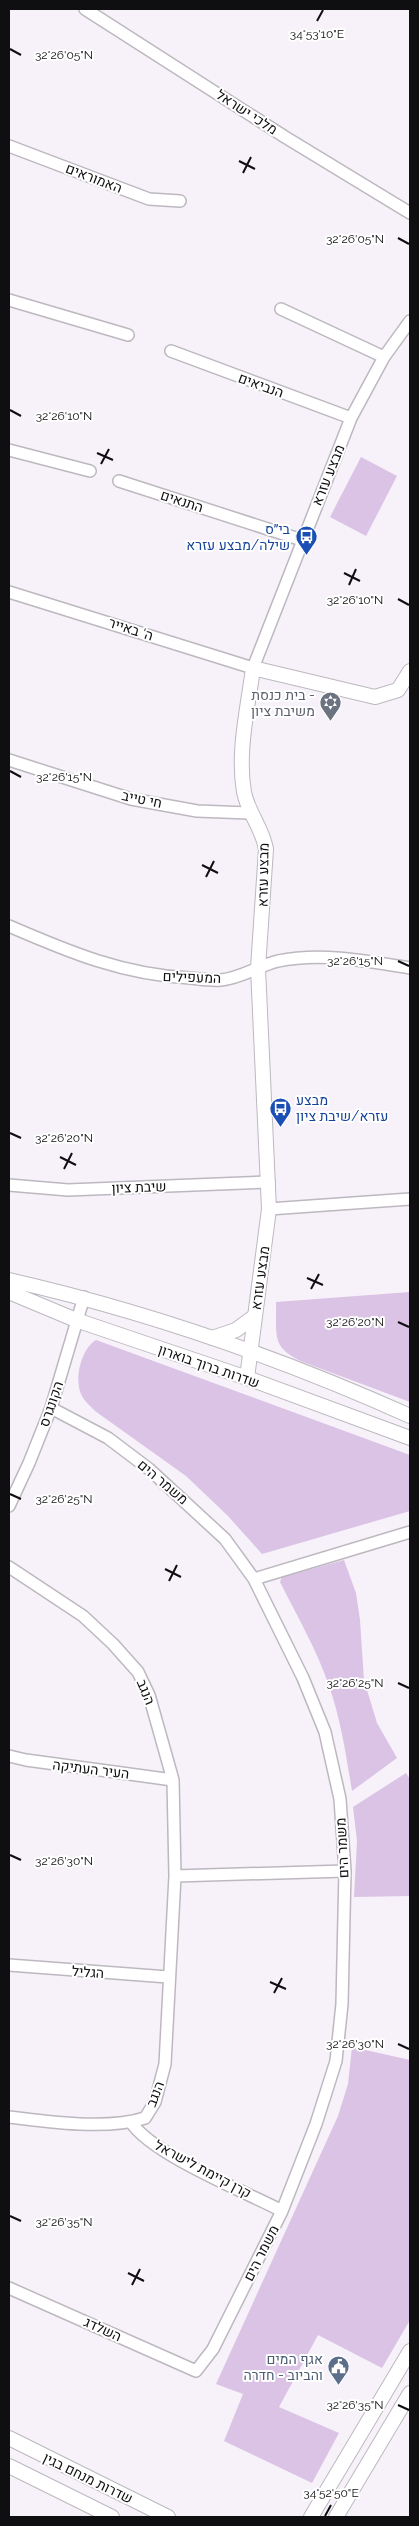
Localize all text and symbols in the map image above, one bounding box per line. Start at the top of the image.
text: 34°53'10"E [290,27,344,41]
text: 32°26'05"N [35,48,93,62]
street label: מלכי ישראל [213,86,281,138]
street label: האמוראים [63,160,125,196]
text: 32°26'05"N [326,232,384,246]
street label: הנביאים [236,369,286,401]
text: 32°26'10"N [36,409,92,423]
street label: מבצע עזרא [309,442,347,508]
street label: התנאים [159,487,205,515]
place label: בי״ס שילה/מבצע עזרא [186,521,291,553]
bus stop icon: בי״ס שילה/מבצע עזרא [294,525,318,556]
text: 32°26'10"N [327,593,383,607]
street label: ה' באייר [107,614,155,644]
place label: בית כנסת - משיבת ציון [251,687,315,719]
synagogue icon: בית כנסת - משיבת ציון [319,691,343,722]
text: 32°26'15"N [36,770,92,784]
street label: חי טייב [120,787,164,811]
street label: מבצע עזרא [254,843,272,907]
text: 32°26'15"N [327,954,383,968]
street label: המעפילים [162,968,222,986]
place label: מבצע עזרא/שיבת ציון [296,1092,388,1124]
bus stop icon: מבצע עזרא/שיבת ציון [268,1096,292,1127]
text: 32°26'20"N [35,1131,93,1145]
street label: שיבת ציון [111,1178,167,1196]
street label: מבצע עזרא [248,1245,272,1311]
text: 32°26'20"N [326,1315,384,1329]
street label: שדרות ברוך בוארון [156,1341,262,1391]
street label: הקונגרס [36,1379,66,1429]
street label: משמר הים [135,1456,191,1508]
text: 32°26'25"N [35,1492,93,1506]
text: 32°26'25"N [326,1676,384,1690]
street label: הנגב [134,1677,158,1707]
street label: העיר העתיקה [52,1756,130,1782]
street label: משמר הים [332,1817,352,1879]
text: 32°26'30"N [35,1854,93,1868]
street label: הגליל [71,1963,105,1981]
text: 32°26'30"N [326,2037,384,2051]
street label: הנגב [143,2079,167,2109]
street label: קרן קיימת לישראל [152,2137,254,2201]
text: 32°26'35"N [35,2215,93,2229]
street label: משמר הים [240,2222,282,2284]
street label: השלדג [82,2314,124,2344]
place label: אגף המים והביוב - חדרה [244,2351,323,2383]
public building icon: אגף המים והביוב - חדרה [327,2355,351,2386]
text: 32°26'35"N [326,2398,384,2412]
street label: שדרות מנחם בגין [41,2449,135,2507]
text: 34°52'50"E [303,2486,359,2500]

